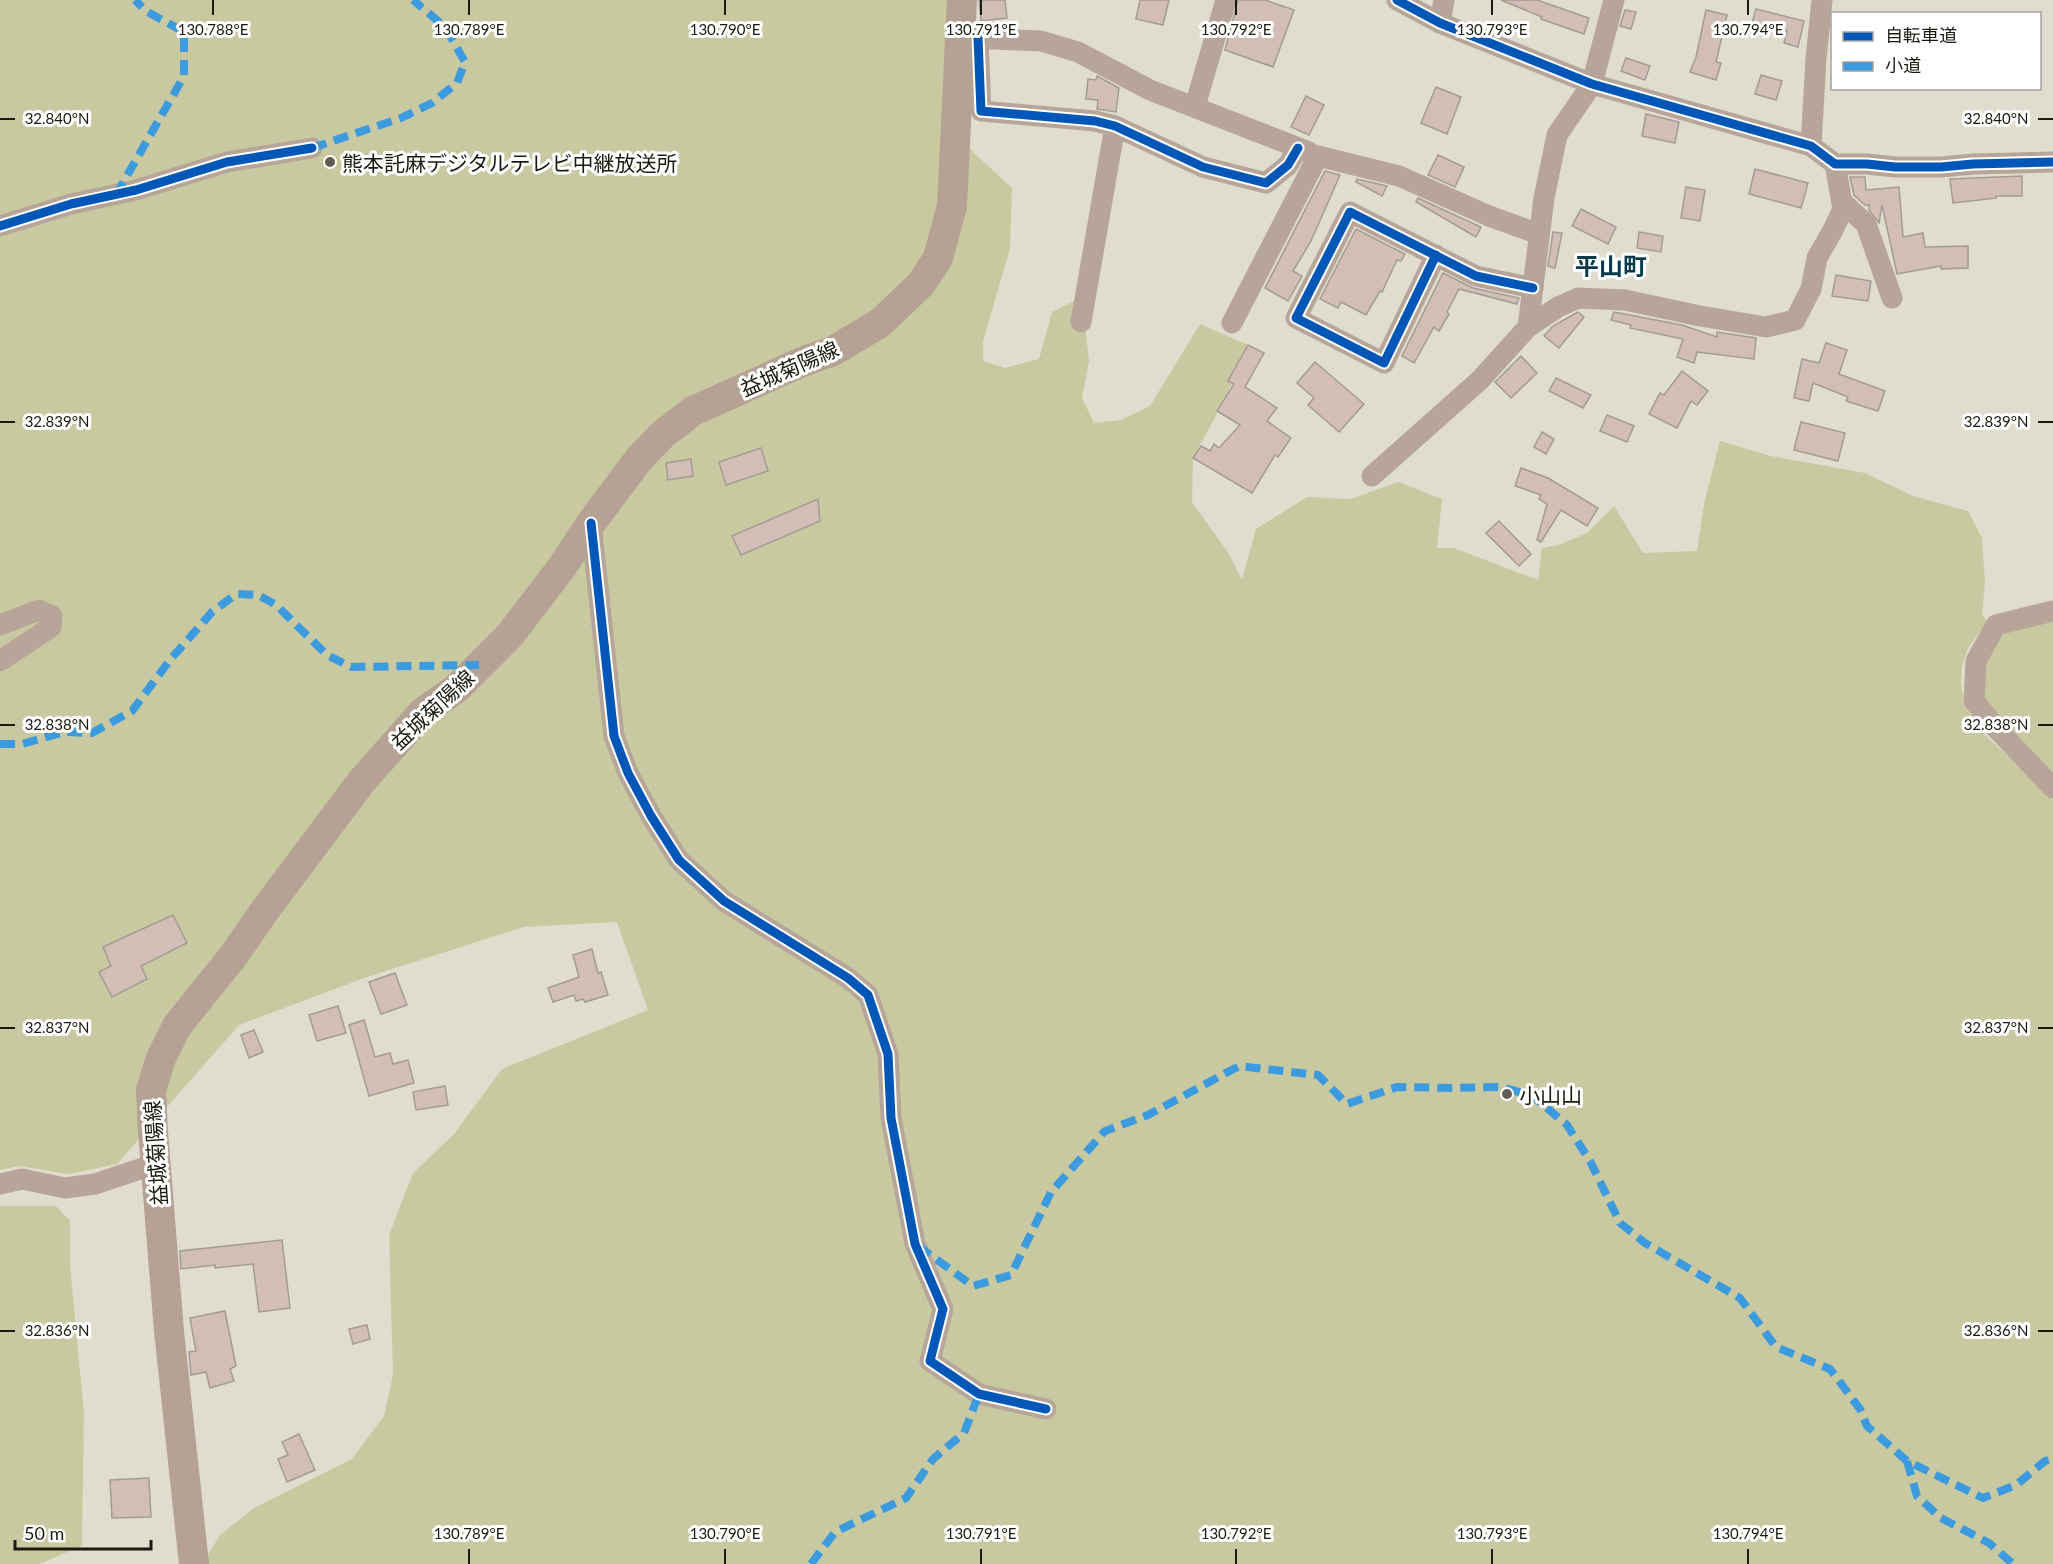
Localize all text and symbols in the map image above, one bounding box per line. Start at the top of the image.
legend [1831,12,2041,90]
text: 130.788°E [178,20,248,38]
text: 130.789°E [434,20,504,38]
text: 130.790°E [690,20,760,38]
text: 130.791°E [946,20,1016,38]
text: 130.792°E [1201,20,1271,38]
text: 130.793°E [1457,20,1527,38]
text: 130.794°E [1713,20,1783,38]
text: 自転車道 [1885,24,1957,46]
text: 小道 [1885,54,1921,76]
text: 32.840°N [25,109,89,127]
text: 32.840°N [1964,109,2028,127]
place label: 熊本託麻デジタルテレビ中継放送所 [342,150,678,175]
marker: 熊本託麻デジタルテレビ中継放送所 [323,155,337,169]
district label: 平山町 [1575,251,1647,280]
street label: 益城菊陽線 [736,335,842,401]
text: 32.839°N [25,412,89,430]
text: 32.839°N [1964,412,2028,430]
street label: 益城菊陽線 [385,664,479,754]
text: 32.838°N [25,715,89,733]
text: 32.838°N [1964,715,2028,733]
text: 32.837°N [25,1018,89,1036]
text: 32.837°N [1964,1018,2028,1036]
place label: 小山山 [1519,1082,1582,1107]
marker: 小山山 [1500,1087,1514,1101]
street label: 益城菊陽線 [139,1100,171,1206]
text: 32.836°N [25,1321,89,1339]
text: 32.836°N [1964,1321,2028,1339]
scale bar [15,1513,152,1551]
text: 50 m [24,1522,64,1544]
text: 130.789°E [434,1524,504,1542]
text: 130.790°E [690,1524,760,1542]
text: 130.791°E [946,1524,1016,1542]
text: 130.792°E [1201,1524,1271,1542]
text: 130.793°E [1457,1524,1527,1542]
text: 130.794°E [1713,1524,1783,1542]

